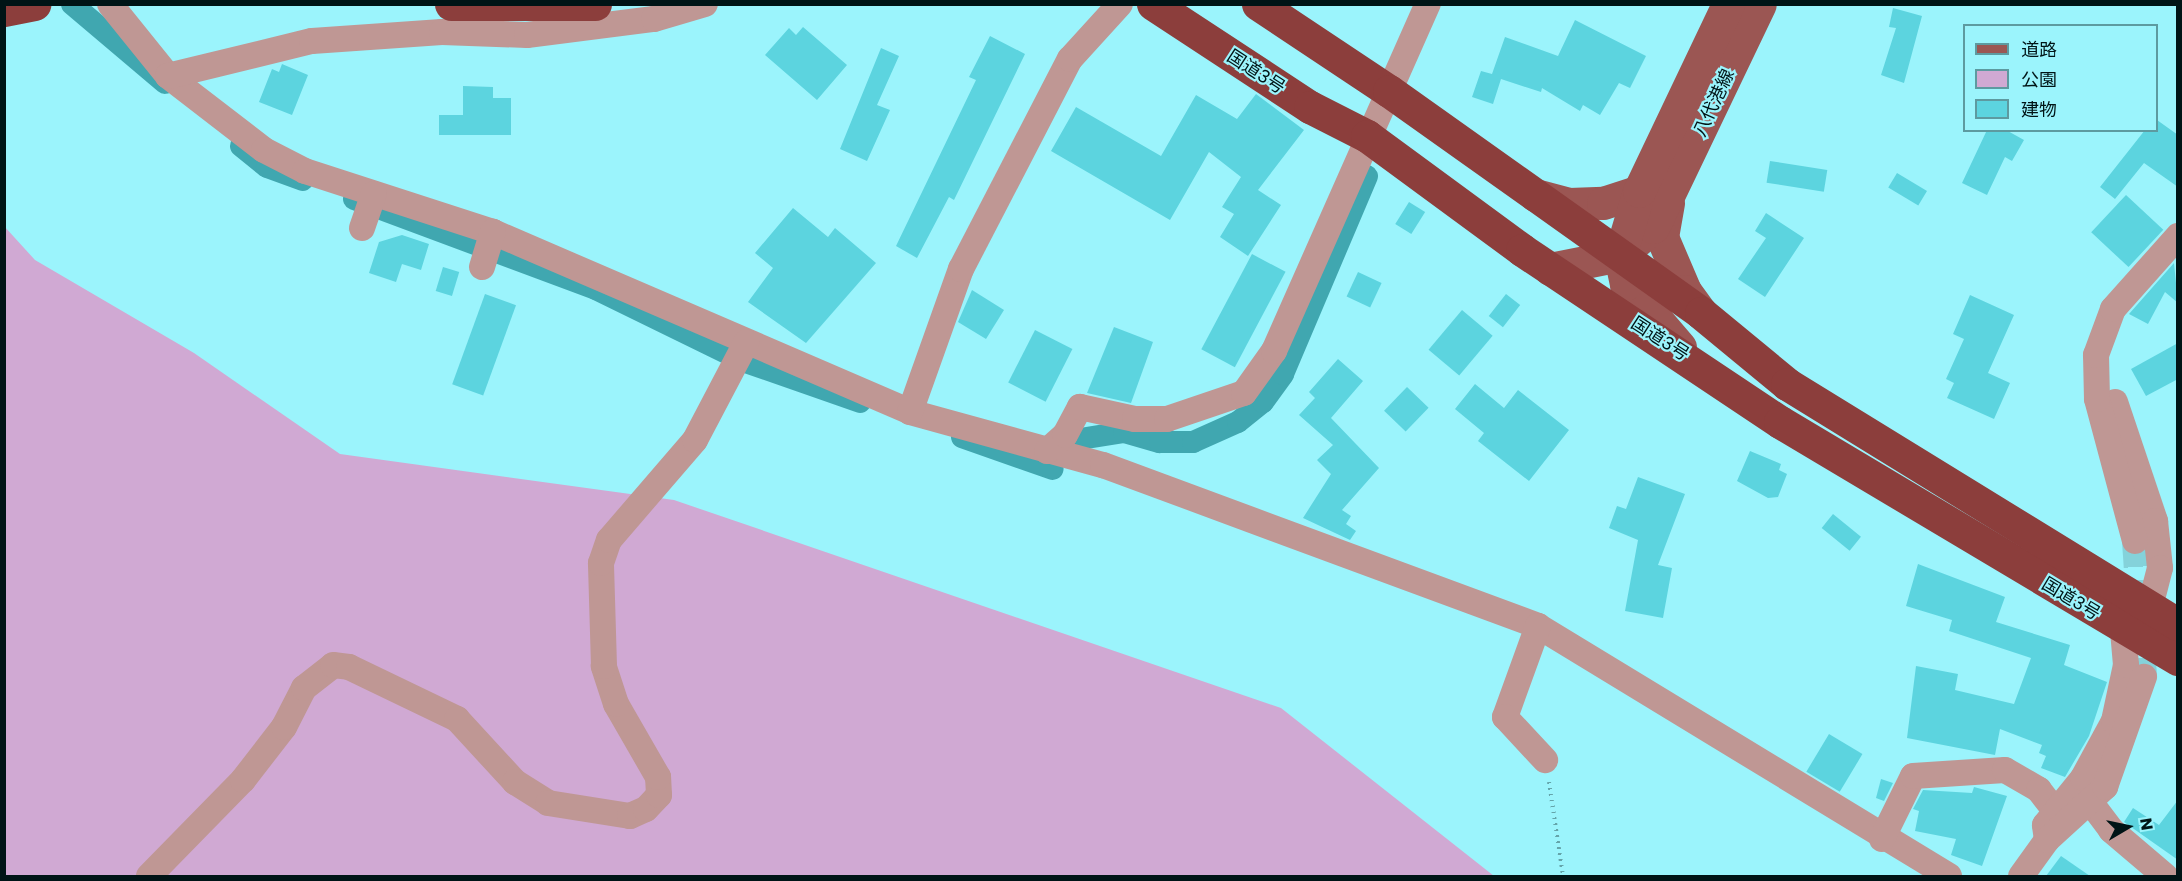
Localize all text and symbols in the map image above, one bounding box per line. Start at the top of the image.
legend [1963,24,2158,132]
text: 道路 [2021,37,2057,62]
street label: 国道3号 [1223,45,1289,99]
street label: 八代港線 [1689,66,1739,140]
text: 公園 [2021,67,2057,92]
text: 建物 [2021,97,2057,122]
street label: 国道3号 [1627,312,1693,366]
street label: 国道3号 [2038,573,2104,625]
north arrow [2098,797,2158,857]
text: N [2134,816,2159,832]

